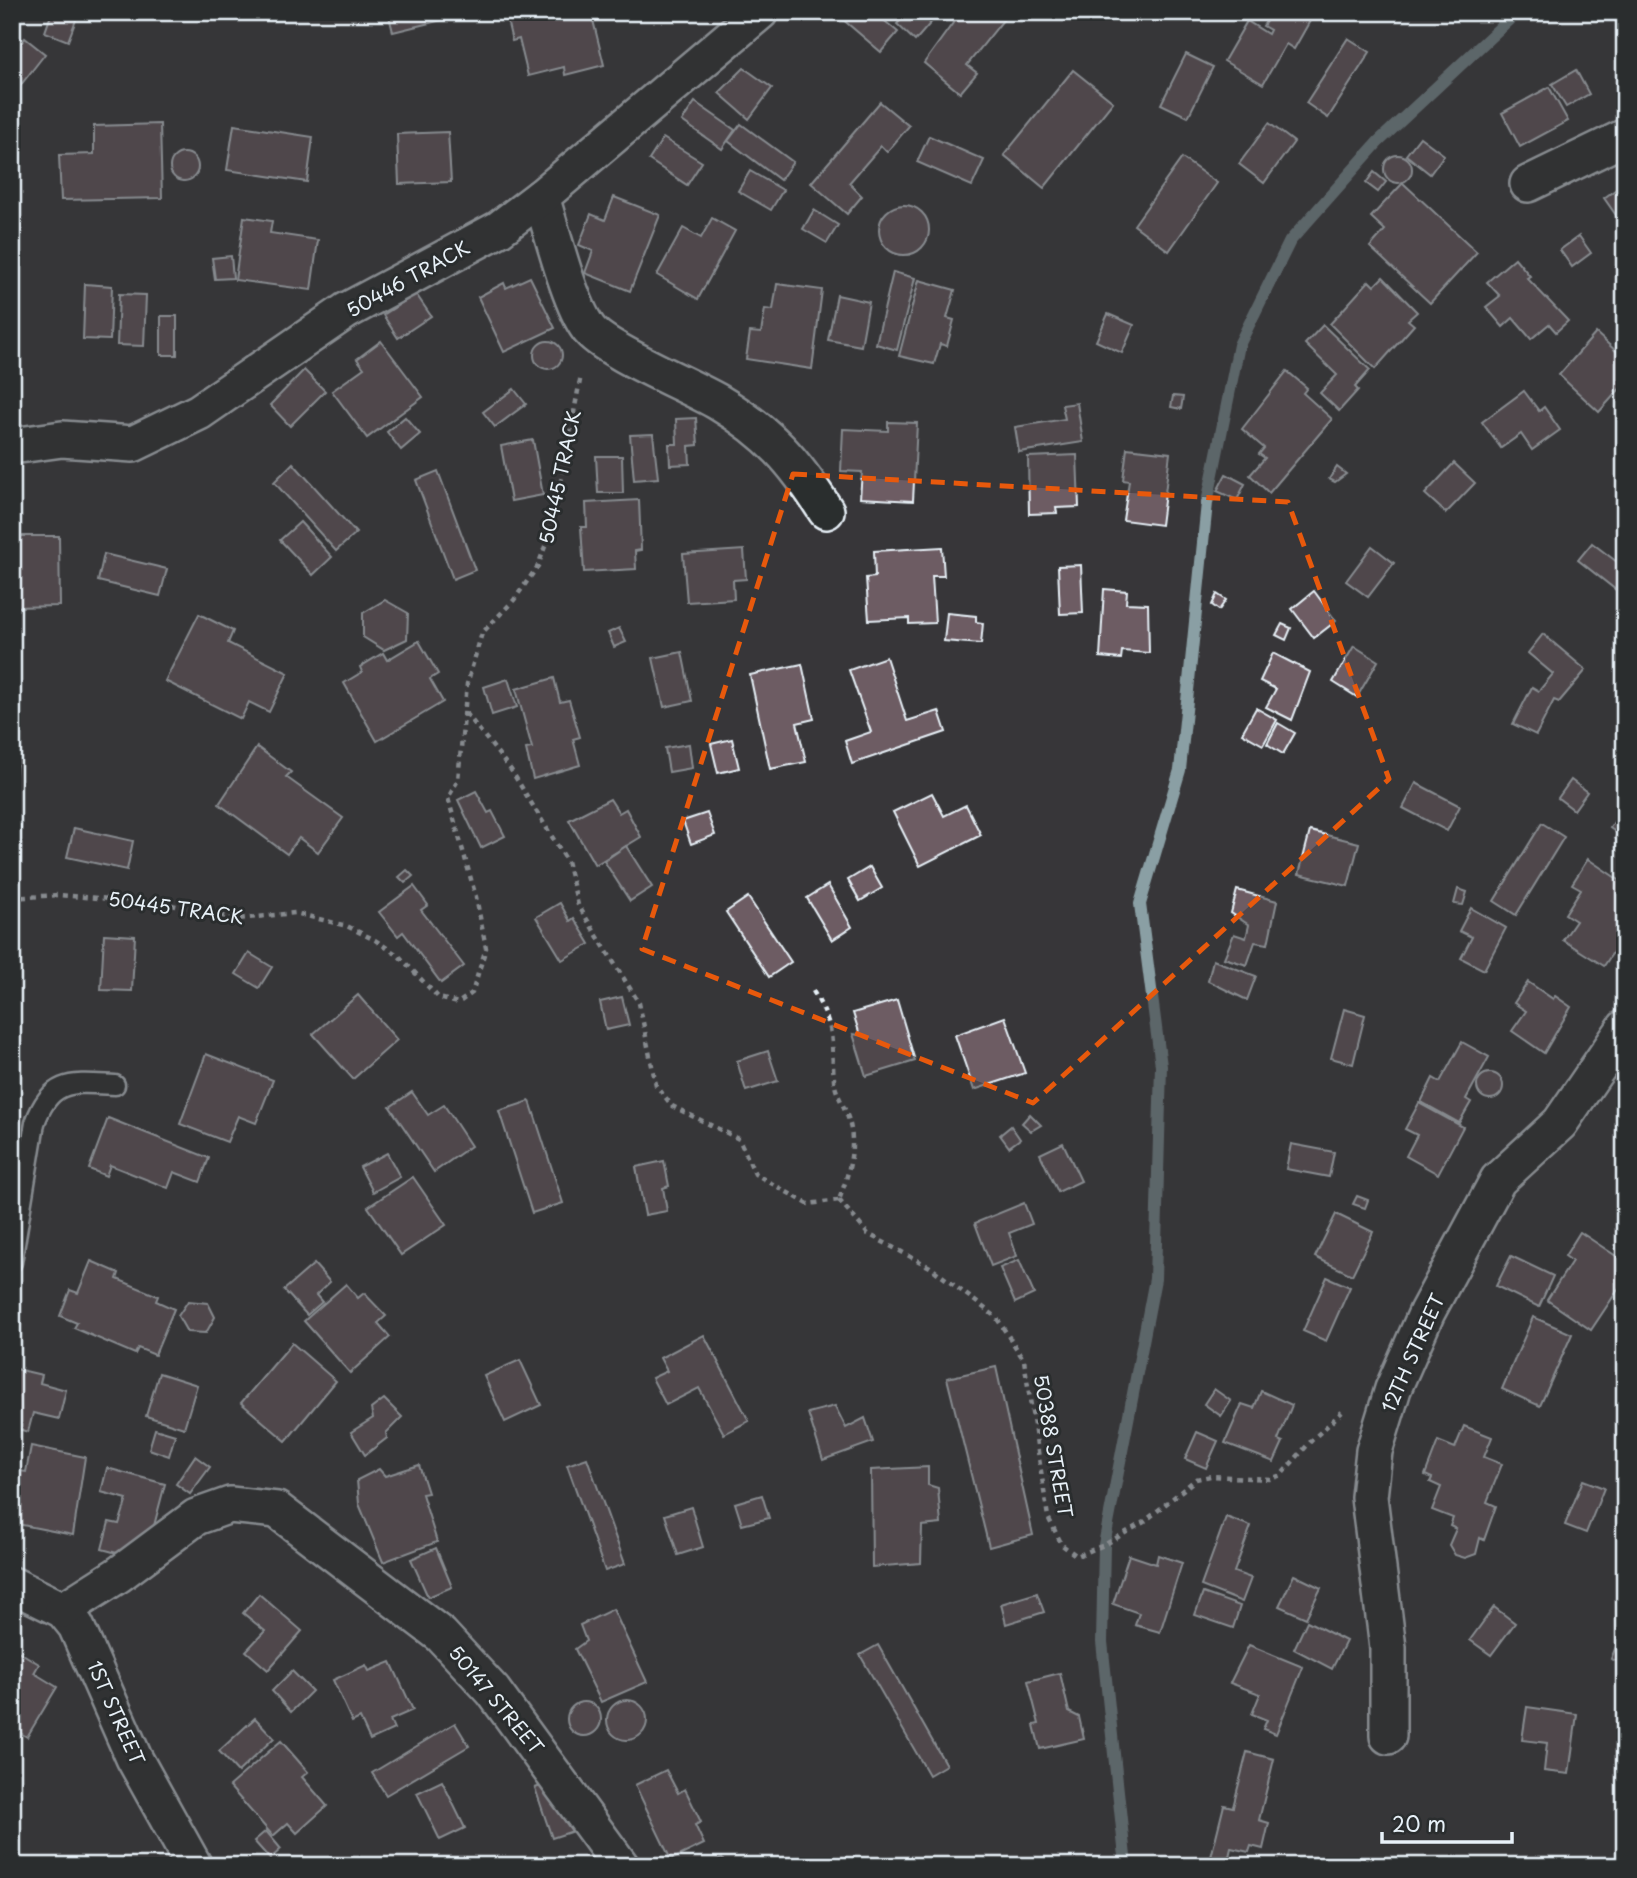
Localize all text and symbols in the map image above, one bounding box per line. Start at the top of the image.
street label: 50446 TRACK [341,233,474,324]
street label: 50445 TRACK [531,407,587,547]
street label: 50445 TRACK [107,884,246,930]
street label: 12TH STREET [1373,1289,1451,1416]
street label: 50388 STREET [1028,1372,1080,1520]
street label: 50147 STREET [443,1639,551,1760]
street label: 1ST STREET [82,1656,152,1769]
scale bar [1382,1801,1511,1845]
text: 20 m [1392,1807,1446,1839]

